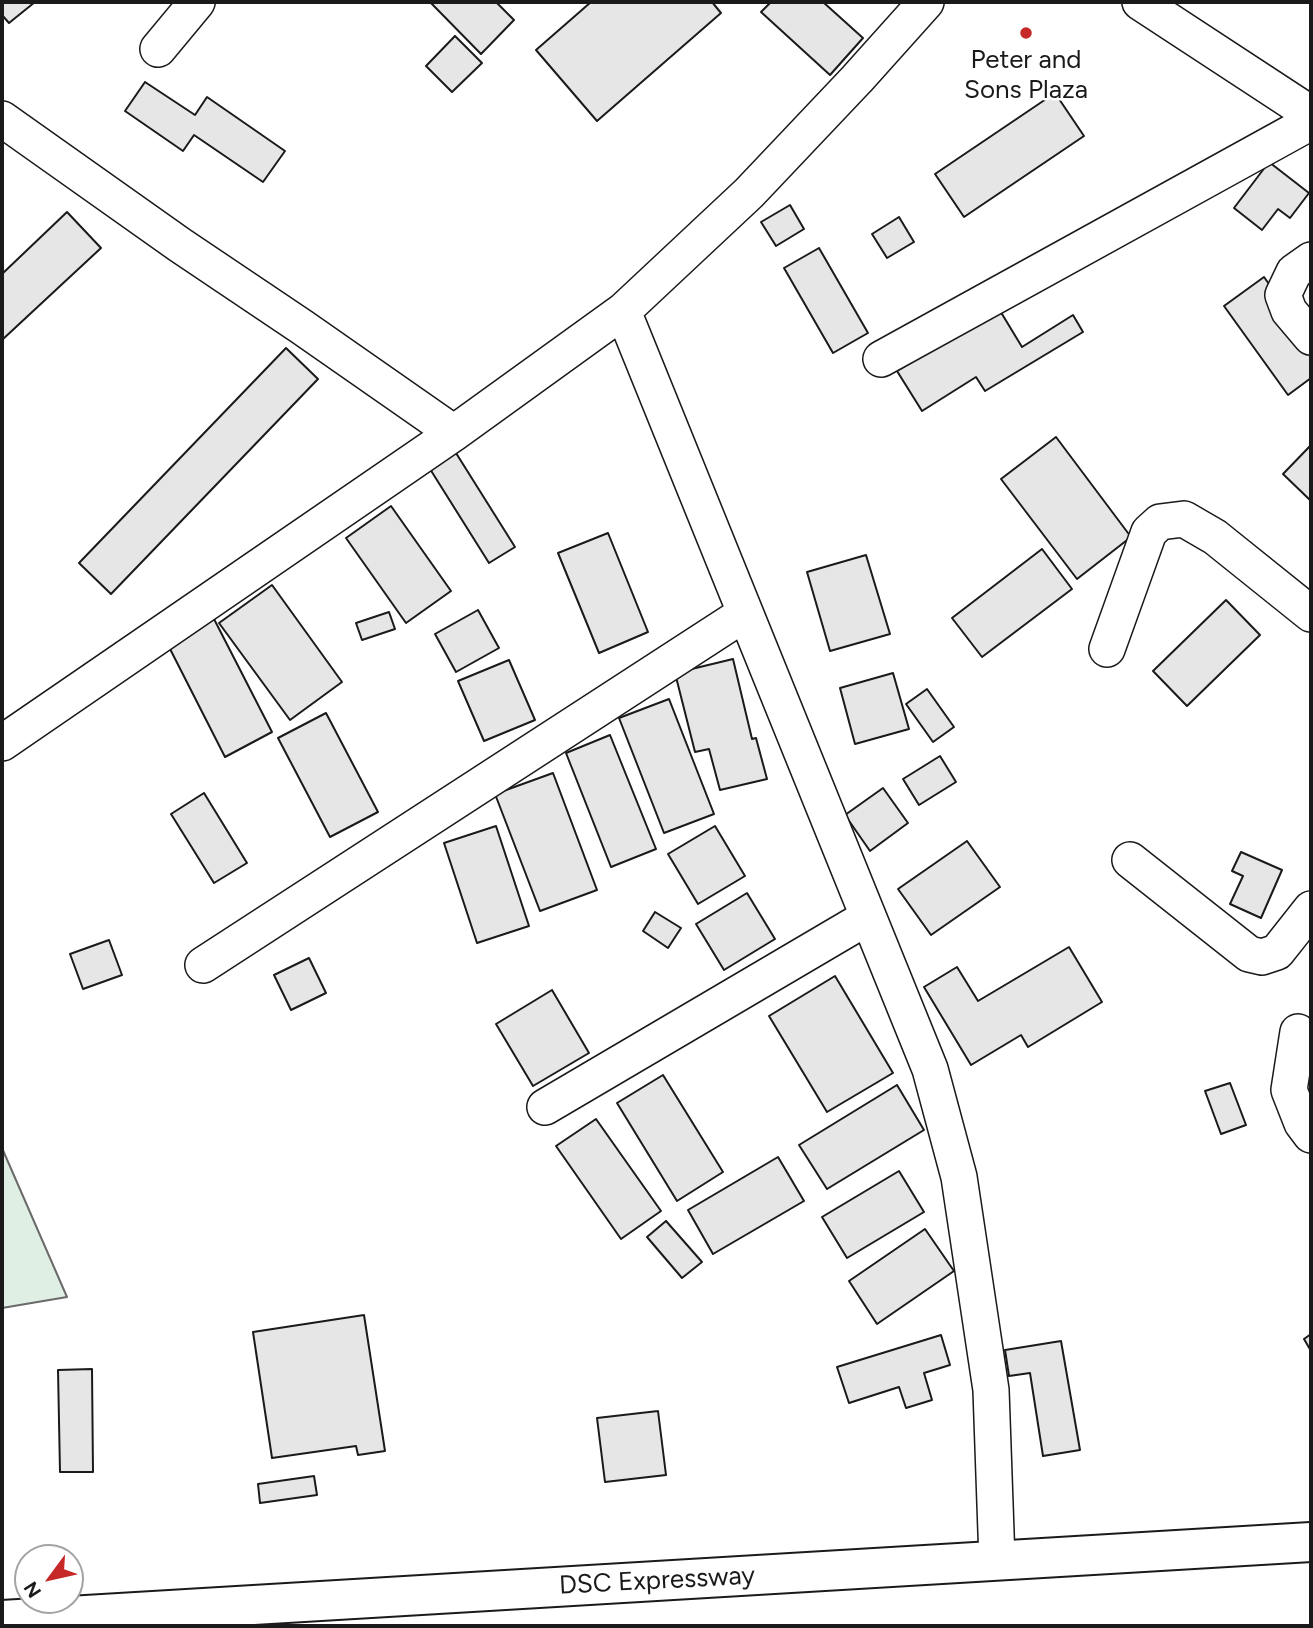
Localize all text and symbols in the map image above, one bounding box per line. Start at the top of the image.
marker: Peter and Sons Plaza [1018,25,1034,41]
place label: Peter and Sons Plaza [964,44,1088,106]
north arrow [14,1544,84,1614]
street label: DSC Expressway [558,1560,756,1602]
text: N [19,1577,46,1602]

